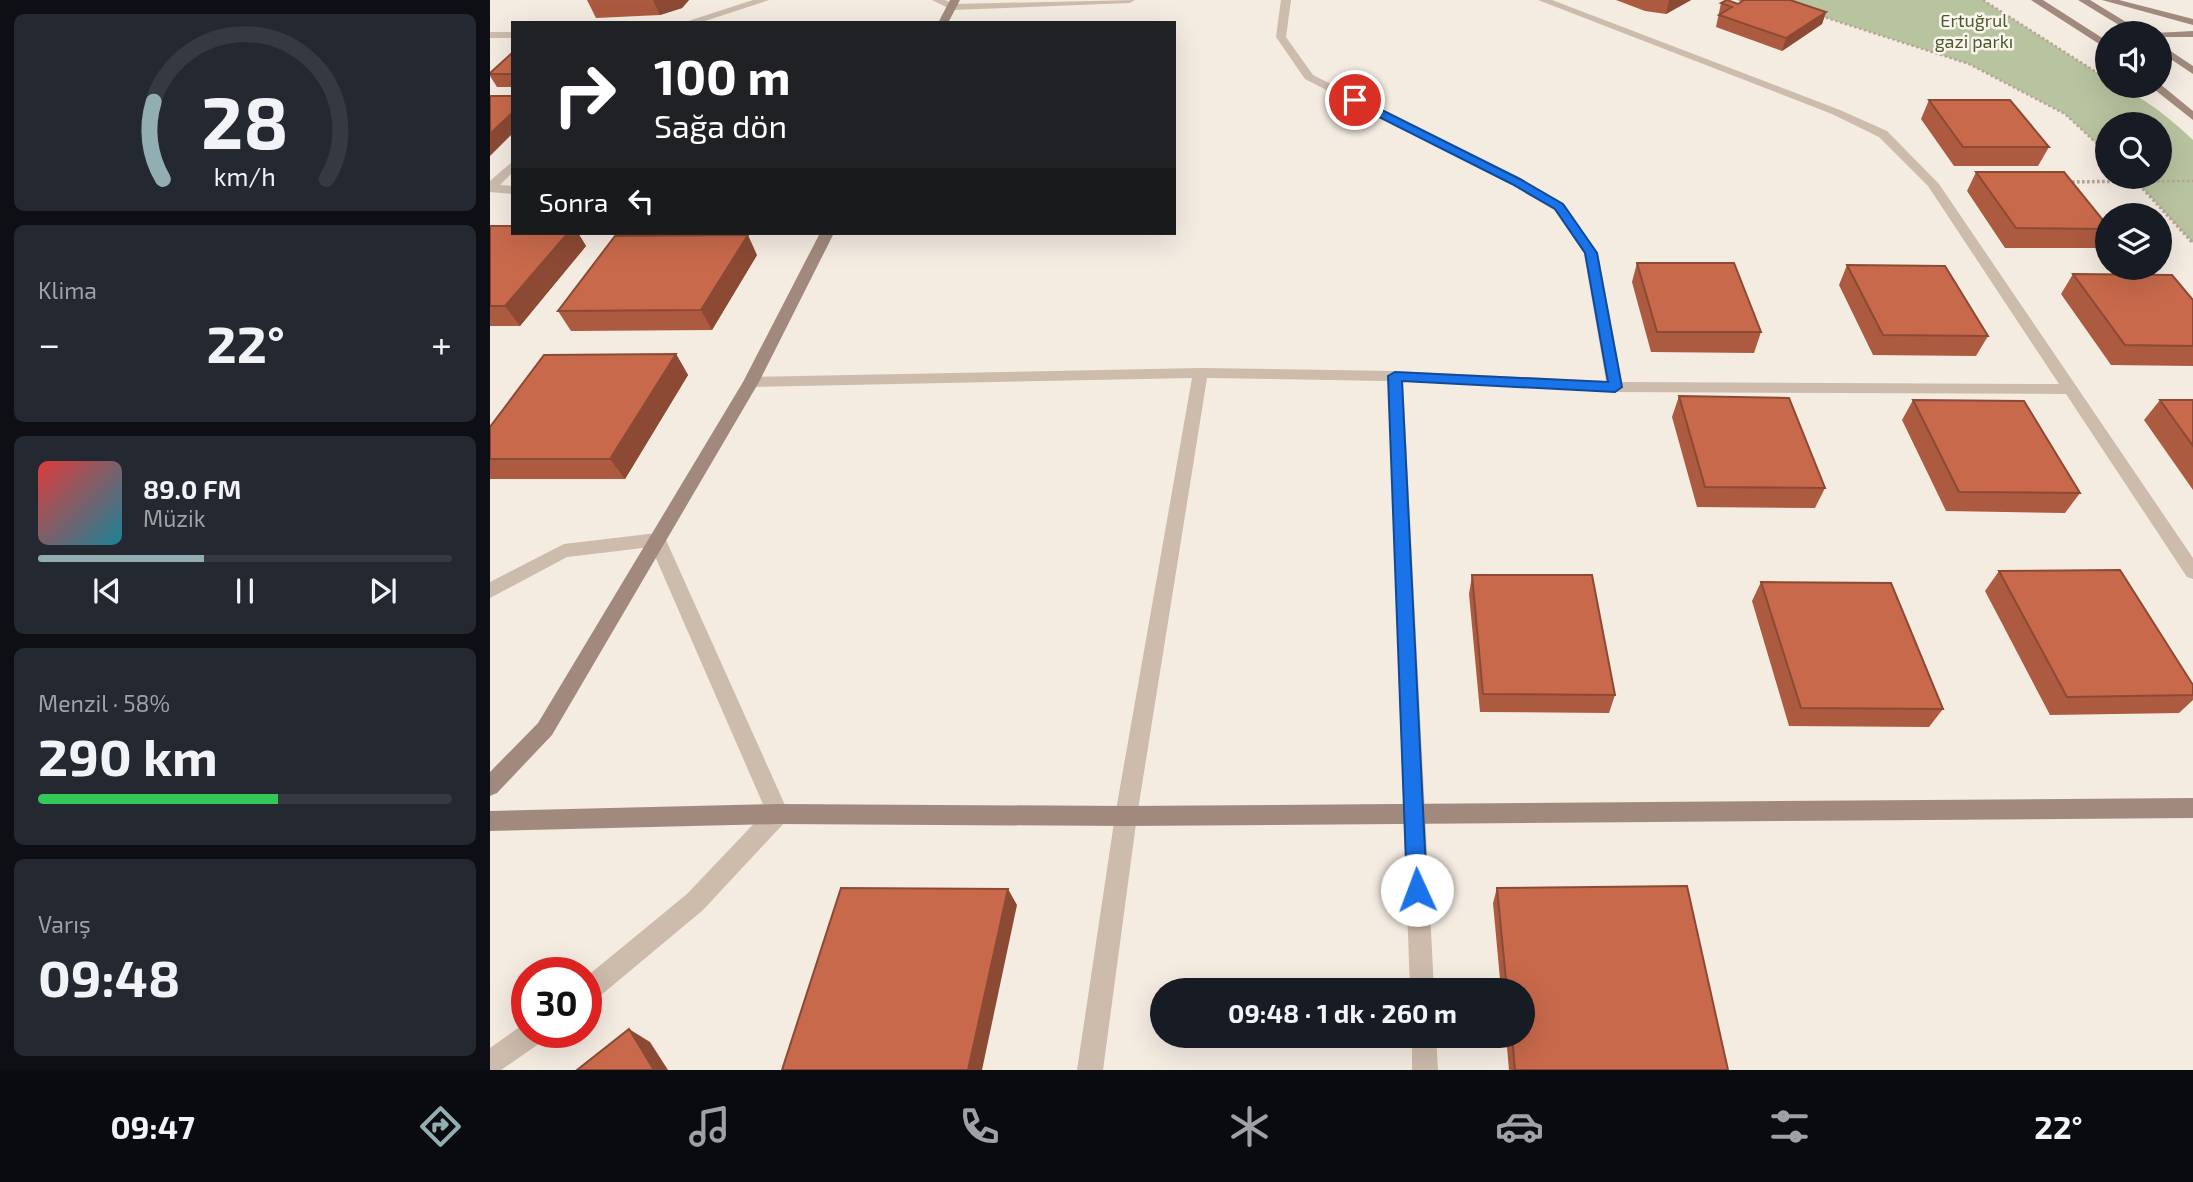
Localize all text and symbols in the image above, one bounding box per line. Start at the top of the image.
park label: Ertuğrul gazi parkı [1935,9,2013,52]
map controls [2095,21,2172,280]
button: sound [2095,21,2172,98]
text: 100 m [654,46,791,105]
icon: right [539,49,630,140]
pin [1325,70,1385,130]
text: 28 [201,76,289,164]
icon: arrive [1336,81,1374,119]
text: Sağa dön [654,106,787,144]
button: search [2095,112,2172,189]
text: km/h [214,160,276,190]
icon: left [622,182,660,220]
text: Sonra [539,186,608,217]
button: layers [2095,203,2172,280]
text: Klima [38,276,97,304]
text: 22° [206,311,285,373]
text: − [38,320,60,366]
text: + [431,320,452,366]
text: 89.0 FM [143,473,241,504]
text: Müzik [143,504,205,532]
icon: previous [88,572,126,610]
icon: pause [226,572,264,610]
icon: next [364,572,402,610]
text: Menzil · 58% [38,689,170,717]
text: 290 km [38,724,218,786]
position arrow [1380,853,1454,927]
text: Varış [38,910,91,938]
text: 09:48 [38,945,180,1007]
speed limit sign: 30 [511,957,602,1048]
text: 09:48 · 1 dk · 260 m [1228,997,1457,1028]
icon: directions [416,1102,465,1151]
icon: music [685,1102,734,1151]
icon: phone [955,1102,1004,1151]
icon: climate [1225,1102,1274,1151]
icon: car [1495,1102,1544,1151]
icon: filters [1765,1102,1814,1151]
text: 09:47 [110,1107,195,1145]
text: 22° [2034,1107,2083,1145]

